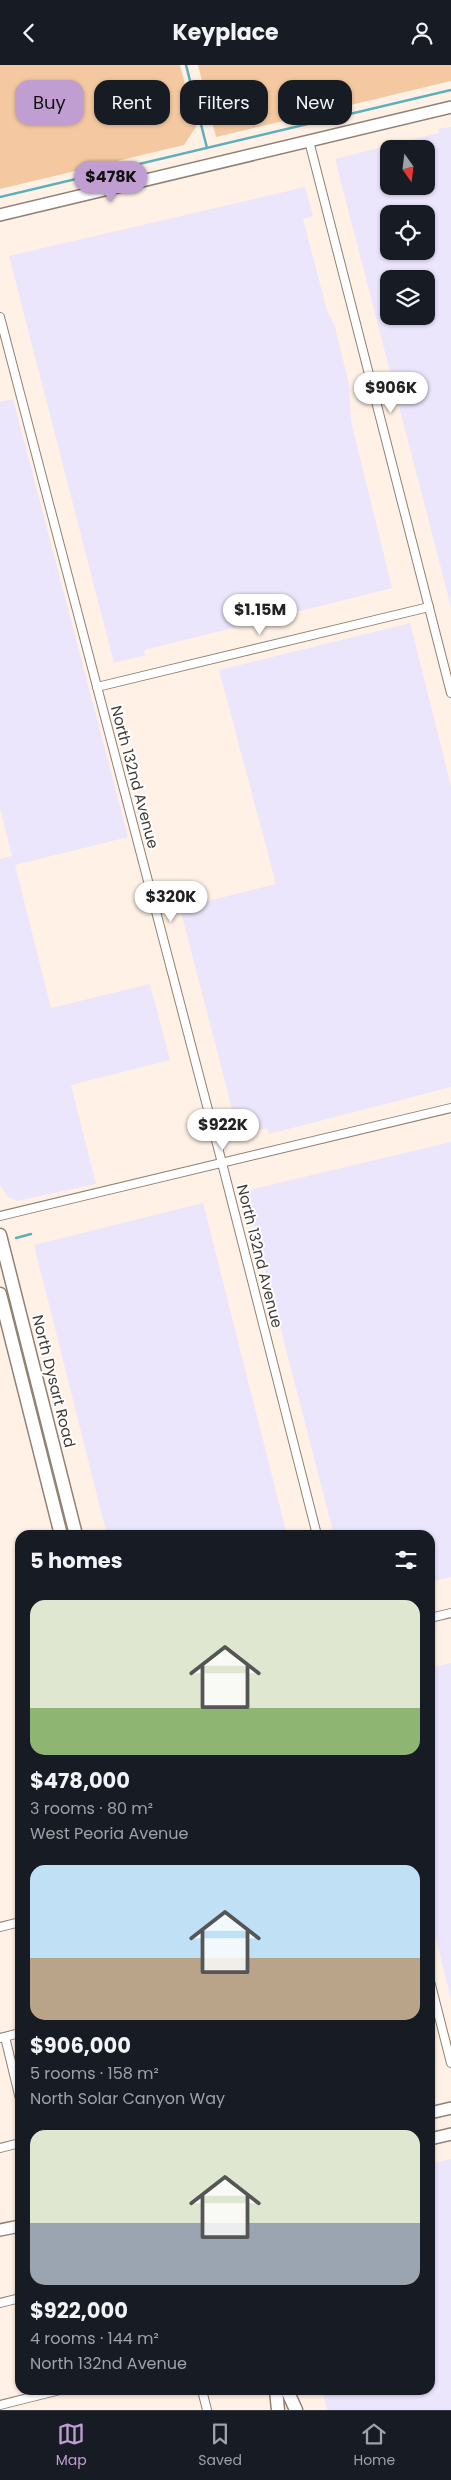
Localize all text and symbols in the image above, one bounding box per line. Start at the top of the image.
text: Keyplace [172,17,279,48]
icon: back [15,19,43,47]
icon: person [408,19,436,47]
chip: Buy [15,80,84,125]
chip: Rent [94,80,170,125]
chip: Filters [180,80,268,125]
chip: New [278,80,352,125]
north arrow [380,140,435,195]
map controls [380,140,435,325]
pin: $478K [76,161,146,203]
text: $478K [85,165,137,188]
button: locate [380,205,435,260]
button: layers [380,270,435,325]
pin: $906K [356,371,426,414]
text: $906K [365,376,417,399]
pin: $1.15M [219,593,301,636]
text: $1.15M [234,598,286,621]
street label: North 132nd Avenue [106,703,164,851]
pin: $320K [136,881,206,923]
text: $320K [146,885,196,908]
pin: $922K [188,1109,258,1151]
text: $922K [198,1113,248,1136]
street label: North 132nd Avenue [232,1182,288,1330]
street label: North Dysart Road [27,1313,81,1449]
text: 5 homes [30,1546,123,1575]
icon: filters [392,1546,420,1574]
icon: home [180,1632,270,1722]
text: $478,000 [30,1766,130,1795]
text: 3 rooms · 80 m² [30,1797,153,1820]
text: West Peoria Avenue [30,1822,188,1845]
icon: home [180,1897,270,1987]
text: $906,000 [30,2031,131,2060]
text: 5 rooms · 158 m² [30,2062,159,2085]
text: North Solar Canyon Way [30,2087,225,2110]
icon: home [180,2162,270,2252]
text: $922,000 [30,2296,128,2325]
text: 4 rooms · 144 m² [30,2327,159,2350]
text: North 132nd Avenue [30,2352,187,2375]
tab: Map [56,2420,87,2471]
tab: Saved [198,2420,242,2471]
tab: Home [353,2420,395,2471]

